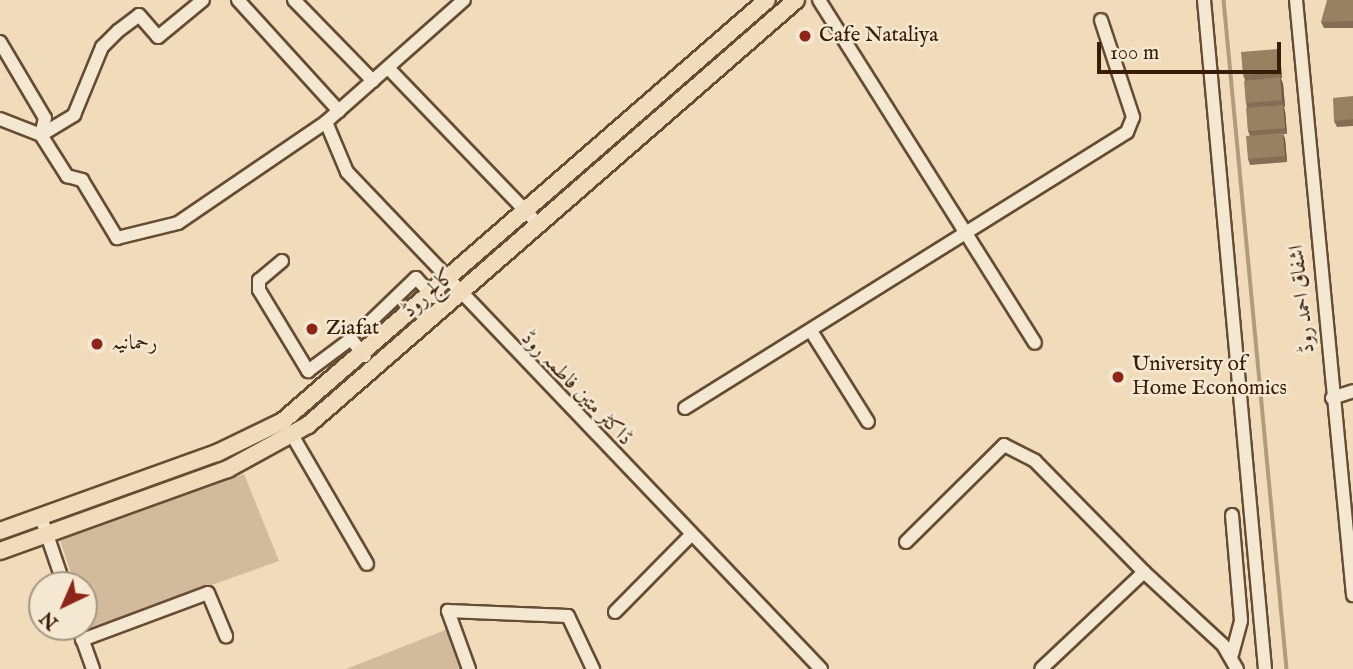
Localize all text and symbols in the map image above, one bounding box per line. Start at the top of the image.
place label: Cafe Nataliya [819,23,938,49]
marker: Cafe Nataliya [797,28,813,44]
scale bar [1101,28,1285,72]
text: 100 m [1110,40,1159,67]
street label: اشفاق احمد روڈ [1285,244,1321,354]
street label: کالج روڈ [398,264,460,324]
place label: Ziafat [326,316,379,342]
marker: Ziafat [304,321,320,337]
street label: ڈاکٹر متین فاطمہ روڈ [515,326,637,452]
place label: رحمانیہ [111,331,157,357]
marker: رحمانیہ [89,336,105,352]
place label: University of Home Economics [1132,352,1287,402]
marker: University of Home Economics [1110,369,1126,385]
north arrow [28,571,98,641]
text: N [36,605,64,634]

